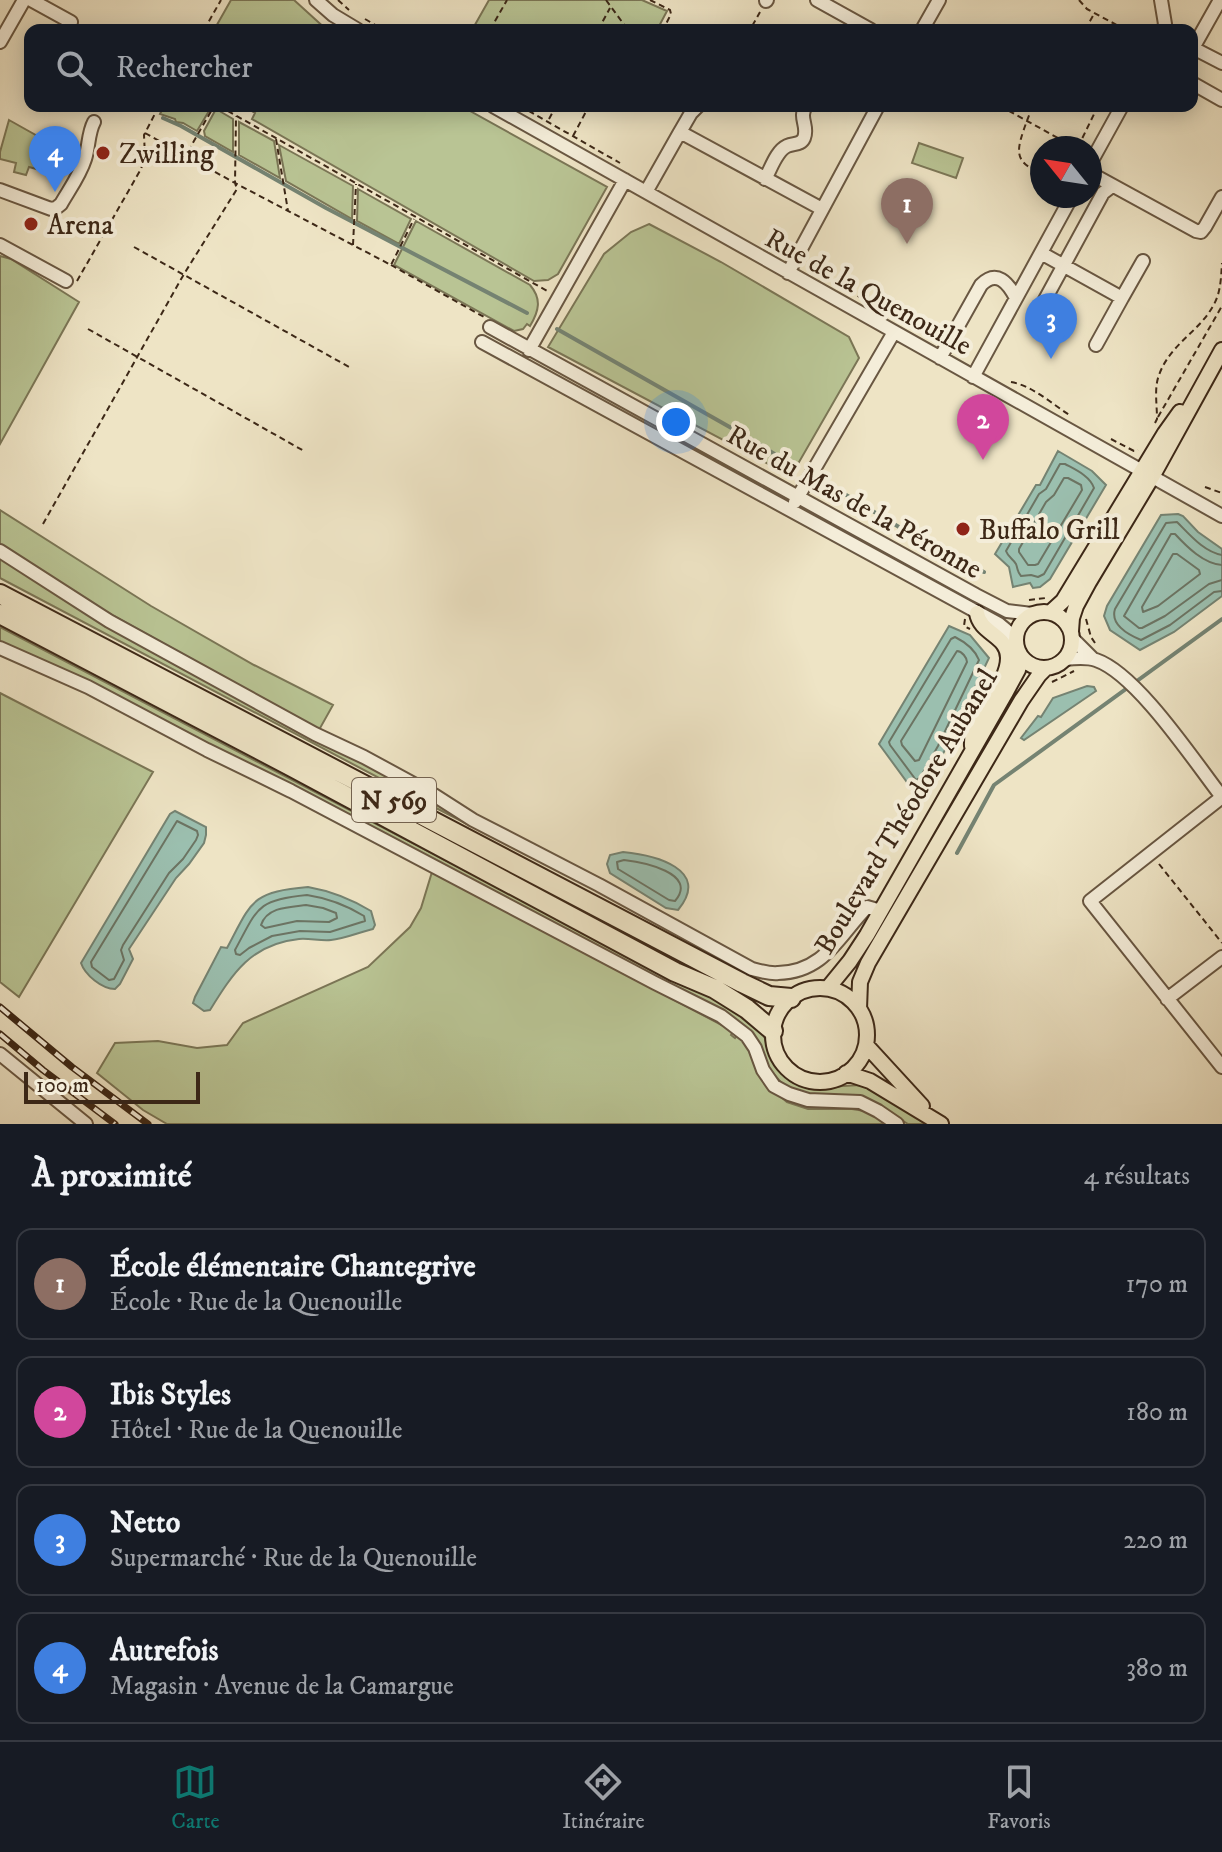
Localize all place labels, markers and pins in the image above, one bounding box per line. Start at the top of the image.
pin: 4 [29,126,81,192]
place label: Zwilling [119,137,214,172]
marker: Zwilling [94,144,112,162]
pin: 1 [881,178,933,244]
place label: Arena [47,208,113,243]
marker: Arena [22,215,40,233]
pin: 3 [1025,293,1077,359]
pin: 2 [957,394,1009,460]
place label: Buffalo Grill [979,513,1120,548]
marker: Buffalo Grill [954,520,972,538]

